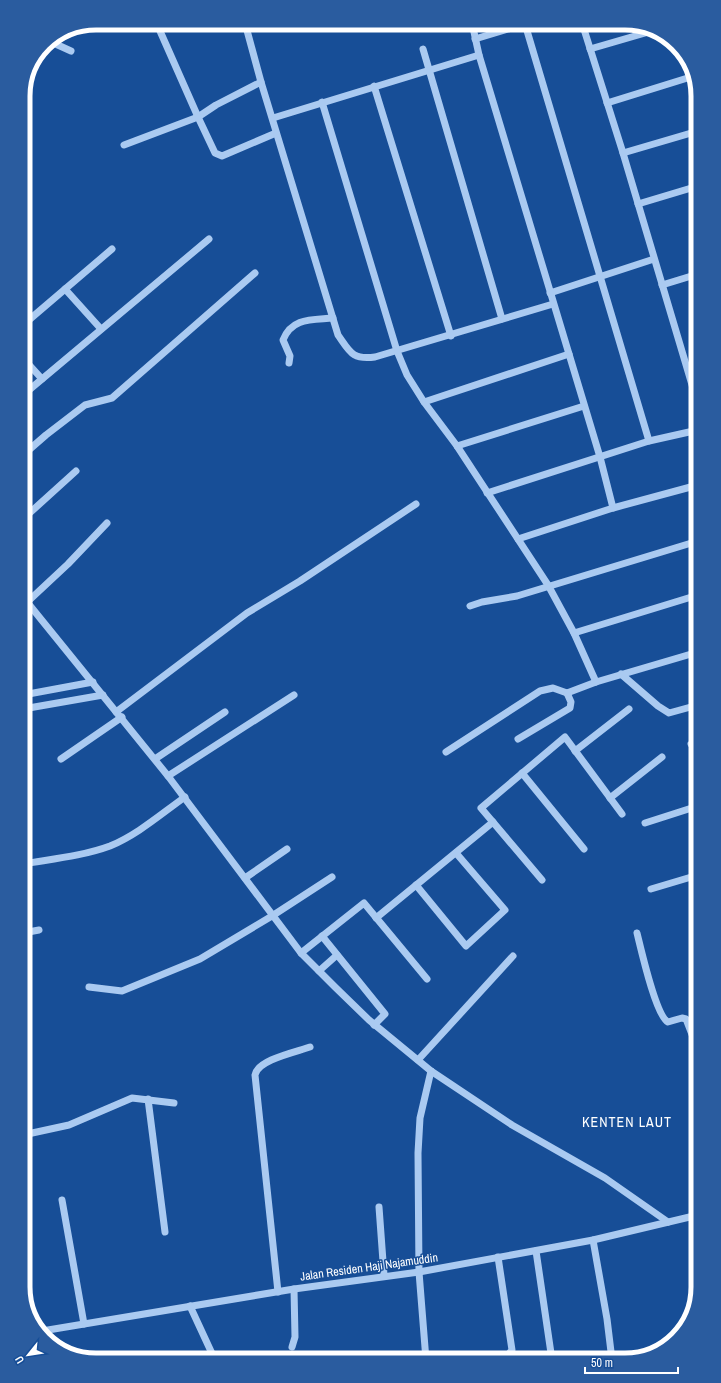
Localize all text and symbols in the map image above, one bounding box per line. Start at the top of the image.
district label: KENTEN LAUT [582,1113,672,1131]
street label: Jalan Residen Haji Najamuddin [299,1249,439,1285]
north arrow [8,1335,48,1375]
scale bar [585,1349,678,1375]
text: U [12,1354,27,1366]
text: 50 m [591,1355,613,1371]

